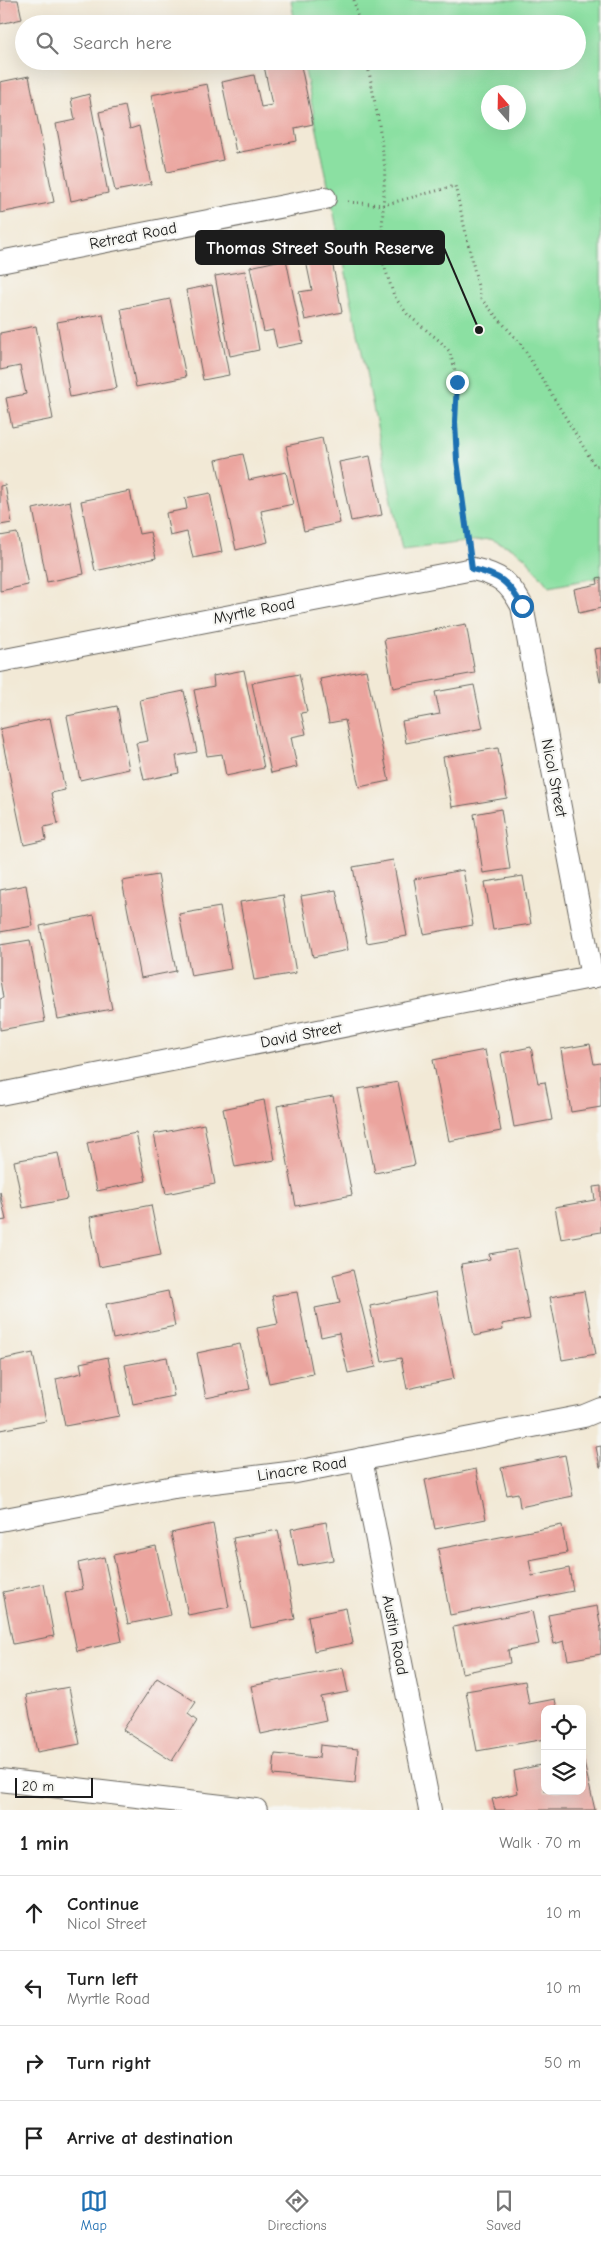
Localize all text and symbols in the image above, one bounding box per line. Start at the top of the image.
search box [15,15,586,70]
icon: search [33,29,61,57]
text: Search here [73,32,172,54]
north arrow [481,85,526,130]
street label: Retreat Road [88,219,178,253]
callout: Thomas Street South Reserve [196,231,444,264]
text: Thomas Street South Reserve [206,238,434,259]
route end [446,371,469,394]
street label: Myrtle Road [212,594,296,628]
route start [511,595,534,618]
street label: Nicol Street [538,737,570,819]
street label: David Street [259,1018,344,1052]
street label: Linacre Road [256,1453,348,1485]
street label: Austin Road [378,1593,412,1677]
map controls [541,1705,586,1795]
button: locate [541,1705,586,1750]
button: layers [541,1750,586,1795]
scale bar [15,1775,92,1798]
text: 20 m [22,1778,54,1795]
text: 1 min [20,1831,69,1855]
text: Walk · 70 m [499,1834,581,1852]
text: Continue [67,1893,139,1915]
icon: ahead [20,1899,48,1927]
text: 10 m [546,1904,581,1922]
text: Nicol Street [67,1915,146,1933]
text: Turn left [67,1968,138,1990]
icon: left [20,1974,48,2002]
text: 10 m [546,1979,581,1997]
text: Myrtle Road [67,1990,150,2008]
icon: right [20,2049,48,2077]
text: Turn right [67,2052,151,2074]
text: 50 m [544,2054,581,2072]
icon: arrive [20,2124,48,2152]
text: Arrive at destination [67,2127,233,2149]
tab: Map [80,2187,108,2234]
tab: Directions [267,2187,327,2234]
tab: Saved [486,2187,521,2234]

